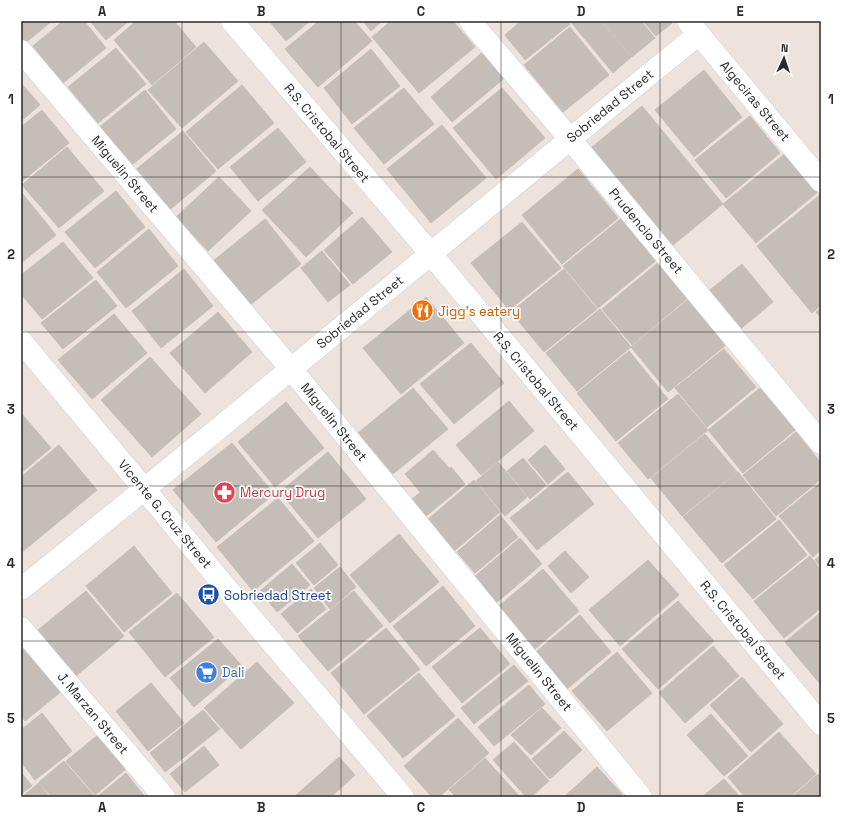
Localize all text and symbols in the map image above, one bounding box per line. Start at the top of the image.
text: A [98,3,107,20]
text: B [257,3,266,20]
text: C [417,3,425,20]
text: D [577,3,586,20]
text: E [736,3,744,20]
north arrow [764,38,804,78]
text: N [780,41,789,55]
street label: Algeciras Street [716,57,794,145]
street label: Sobriedad Street [563,66,657,146]
street label: R.S. Cristobal Street [280,80,374,186]
text: 1 [8,91,14,108]
text: 1 [828,91,834,108]
street label: Miguelin Street [88,132,162,216]
street label: Prudencio Street [605,185,687,277]
text: 2 [7,246,15,263]
text: 2 [827,246,835,263]
street label: Sobriedad Street [313,272,407,352]
restaurant icon: Jigg's eatery [409,298,435,324]
place label: Jigg's eatery [438,303,520,320]
street label: R.S. Cristobal Street [489,328,583,434]
street label: Miguelin Street [297,379,371,465]
text: 3 [7,401,15,418]
text: 3 [827,401,835,418]
street label: Vicente G. Cruz Street [114,456,216,572]
pharmacy icon: Mercury Drug [211,479,237,505]
place label: Mercury Drug [240,484,325,501]
text: 4 [7,555,15,572]
text: 4 [827,555,835,572]
street label: R.S. Cristobal Street [696,577,790,683]
bus stop icon: Sobriedad Street [195,582,221,608]
place label: Sobriedad Street [224,587,331,604]
street label: Miguelin Street [502,629,576,715]
supermarket icon: Dali [193,659,219,685]
place label: Dali [222,664,244,681]
street label: J. Marzan Street [54,668,132,758]
text: 5 [7,710,15,727]
text: 5 [827,710,835,727]
text: A [98,799,107,816]
text: B [257,799,266,816]
text: C [417,799,425,816]
text: D [577,799,586,816]
text: E [736,799,744,816]

